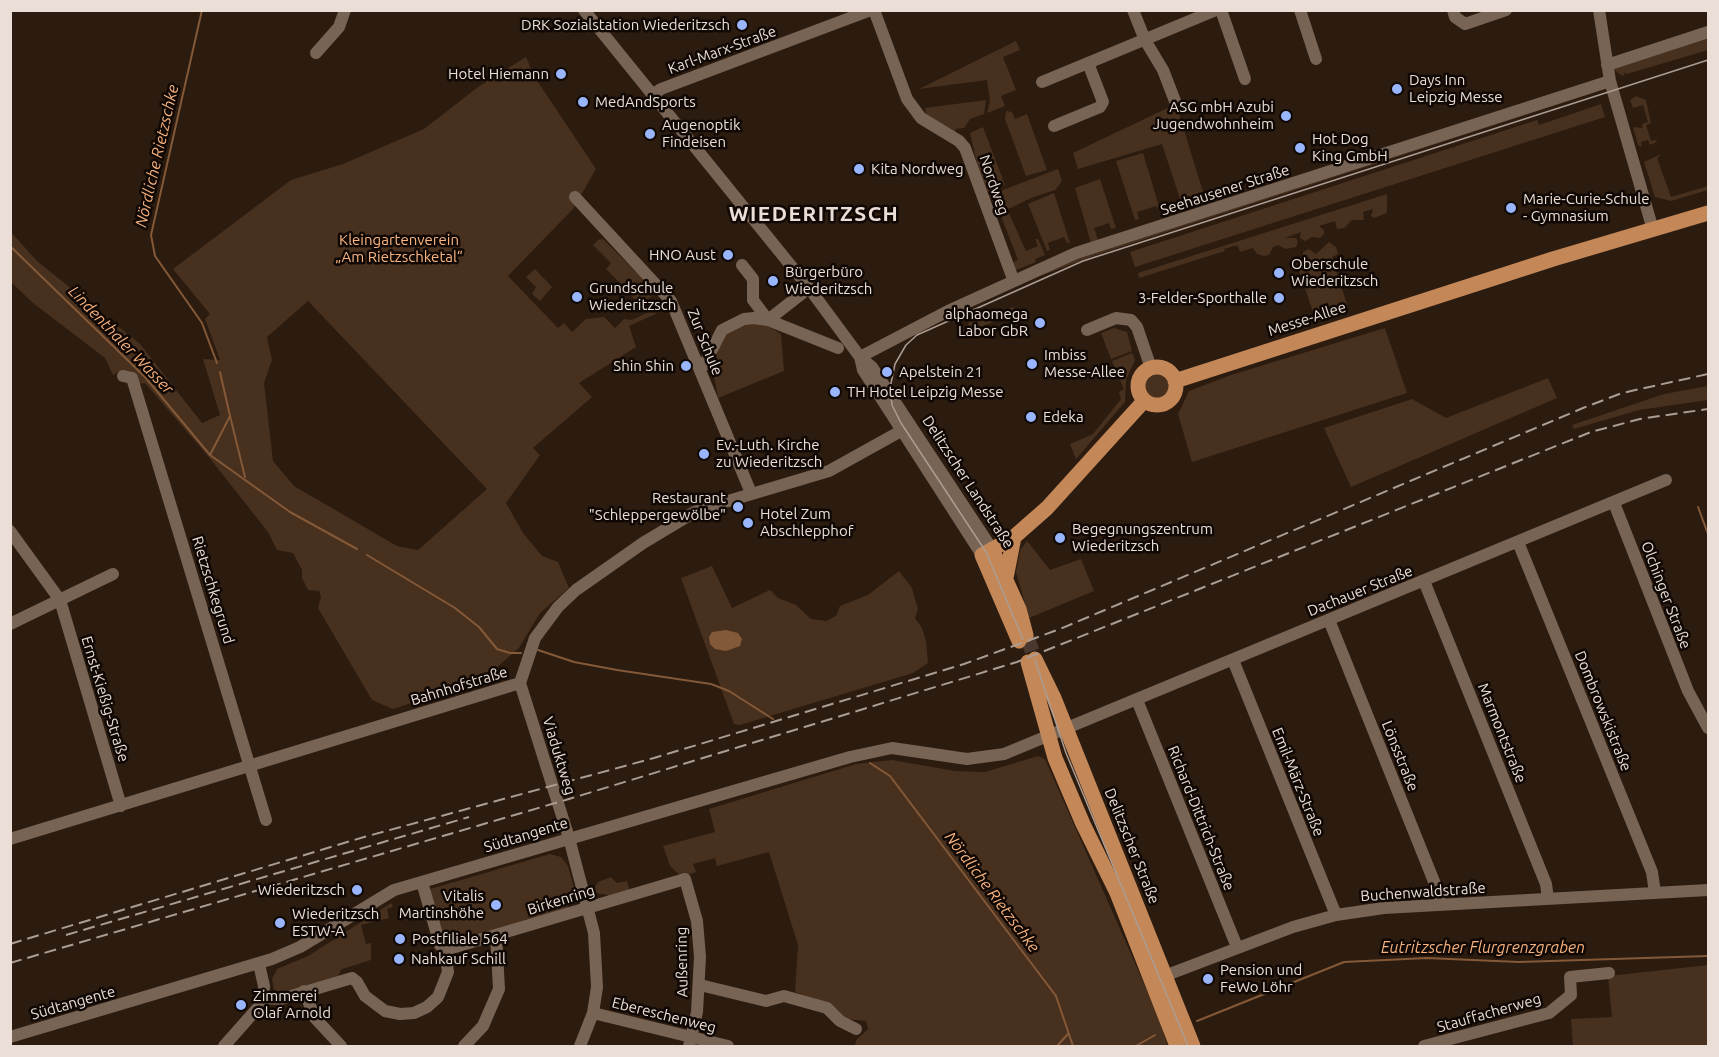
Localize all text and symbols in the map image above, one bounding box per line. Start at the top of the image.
place label: DRK Sozialstation Wiederitzsch [521,16,730,34]
marker: DRK Sozialstation Wiederitzsch [735,18,749,32]
street label: Karl-Marx-Straße [665,22,779,78]
place label: Hotel Hiemann [448,65,549,83]
marker: Hotel Hiemann [554,67,568,81]
place label: Days Inn Leipzig Messe [1409,71,1502,106]
marker: Days Inn Leipzig Messe [1390,82,1404,96]
water label: Nördliche Rietzschke [131,83,183,229]
place label: MedAndSports [595,93,696,111]
marker: MedAndSports [576,95,590,109]
place label: ASG mbH Azubi Jugendwohnheim [1153,98,1274,133]
marker: ASG mbH Azubi Jugendwohnheim [1279,109,1293,123]
place label: Augenoptik Findeisen [662,116,740,151]
marker: Augenoptik Findeisen [643,127,657,141]
place label: Hot Dog King GmbH [1312,130,1388,165]
marker: Hot Dog King GmbH [1293,141,1307,155]
street label: Nordweg [975,153,1013,217]
place label: Kita Nordweg [871,160,964,178]
street label: Seehausener Straße [1158,161,1292,219]
marker: Kita Nordweg [852,162,866,176]
place label: Marie-Curie-Schule - Gymnasium [1523,190,1649,225]
district label: WIEDERITZSCH [729,201,899,227]
marker: Marie-Curie-Schule - Gymnasium [1504,201,1518,215]
park label: Kleingartenverein „Am Rietzschketal“ [335,231,463,266]
place label: HNO Aust [649,246,716,264]
marker: HNO Aust [721,248,735,262]
place label: Oberschule Wiederitzsch [1291,255,1378,290]
place label: Bürgerbüro Wiederitzsch [785,263,872,298]
marker: Oberschule Wiederitzsch [1272,266,1286,280]
marker: Bürgerbüro Wiederitzsch [766,274,780,288]
place label: Grundschule Wiederitzsch [589,279,676,314]
water label: Lindenthaler Wasser [64,282,178,398]
place label: 3-Felder-Sporthalle [1138,289,1267,307]
marker: Grundschule Wiederitzsch [570,290,584,304]
marker: 3-Felder-Sporthalle [1272,291,1286,305]
street label: Messe-Allee [1266,298,1348,340]
place label: alphaomega Labor GbR [945,305,1028,340]
street label: Zur Schule [683,306,727,378]
marker: alphaomega Labor GbR [1033,316,1047,330]
place label: Imbiss Messe-Allee [1044,346,1125,381]
place label: Shin Shin [613,357,674,375]
marker: Imbiss Messe-Allee [1025,357,1039,371]
marker: Shin Shin [679,359,693,373]
place label: Apelstein 21 [899,363,983,381]
marker: Apelstein 21 [880,365,894,379]
place label: TH Hotel Leipzig Messe [847,383,1003,401]
marker: TH Hotel Leipzig Messe [828,385,842,399]
place label: Edeka [1043,408,1084,426]
marker: Edeka [1024,410,1038,424]
street label: Delitzscher Landstraße [918,412,1018,552]
place label: Ev.-Luth. Kirche zu Wiederitzsch [716,436,822,471]
marker: Ev.-Luth. Kirche zu Wiederitzsch [697,447,711,461]
place label: Restaurant "Schleppergewölbe" [589,489,726,524]
marker: Restaurant "Schleppergewölbe" [731,500,745,514]
place label: Hotel Zum Abschlepphof [760,505,853,540]
marker: Hotel Zum Abschlepphof [741,516,755,530]
place label: Begegnungszentrum Wiederitzsch [1072,520,1213,555]
marker: Begegnungszentrum Wiederitzsch [1053,531,1067,545]
street label: Rietzschkegrund [188,534,238,646]
street label: Olchinger Straße [1637,539,1695,651]
street label: Dachauer Straße [1305,562,1415,620]
street label: Ernst-Kießig-Straße [77,634,133,764]
street label: Dombrowskistraße [1571,648,1635,774]
street label: Bahnhofstraße [408,663,510,709]
street label: Marmontstraße [1474,681,1530,785]
street label: Viaduktweg [539,715,579,797]
street label: Lönsstraße [1378,718,1422,794]
street label: Emil-März-Straße [1268,725,1328,839]
street label: Richard-Dittrich-Straße [1164,743,1238,893]
street label: Delitzscher Straße [1101,786,1163,906]
street label: Südtangente [482,814,570,856]
water label: Nördliche Rietzschke [941,828,1043,956]
street label: Buchenwaldstraße [1360,879,1486,905]
place label: Wiederitzsch [258,881,345,899]
street label: Birkenring [525,881,597,919]
marker: Wiederitzsch [350,883,364,897]
place label: Vitalis Martinshöhe [399,887,484,922]
marker: Vitalis Martinshöhe [489,898,503,912]
place label: Wiederitzsch ESTW-A [292,905,379,940]
marker: Wiederitzsch ESTW-A [273,916,287,930]
street label: Außenring [672,926,692,998]
place label: Postfiliale 564 [412,930,508,948]
marker: Postfiliale 564 [393,932,407,946]
water label: Eutritzscher Flurgrenzgraben [1381,938,1585,958]
place label: Nahkauf Schill [411,950,506,968]
marker: Nahkauf Schill [392,952,406,966]
place label: Pension und FeWo Löhr [1220,961,1302,996]
marker: Pension und FeWo Löhr [1201,972,1215,986]
street label: Südtangente [29,982,117,1024]
place label: Zimmerei Olaf Arnold [253,987,331,1022]
street label: Stauffacherweg [1435,990,1543,1036]
street label: Ebereschenweg [610,993,718,1037]
marker: Zimmerei Olaf Arnold [234,998,248,1012]

